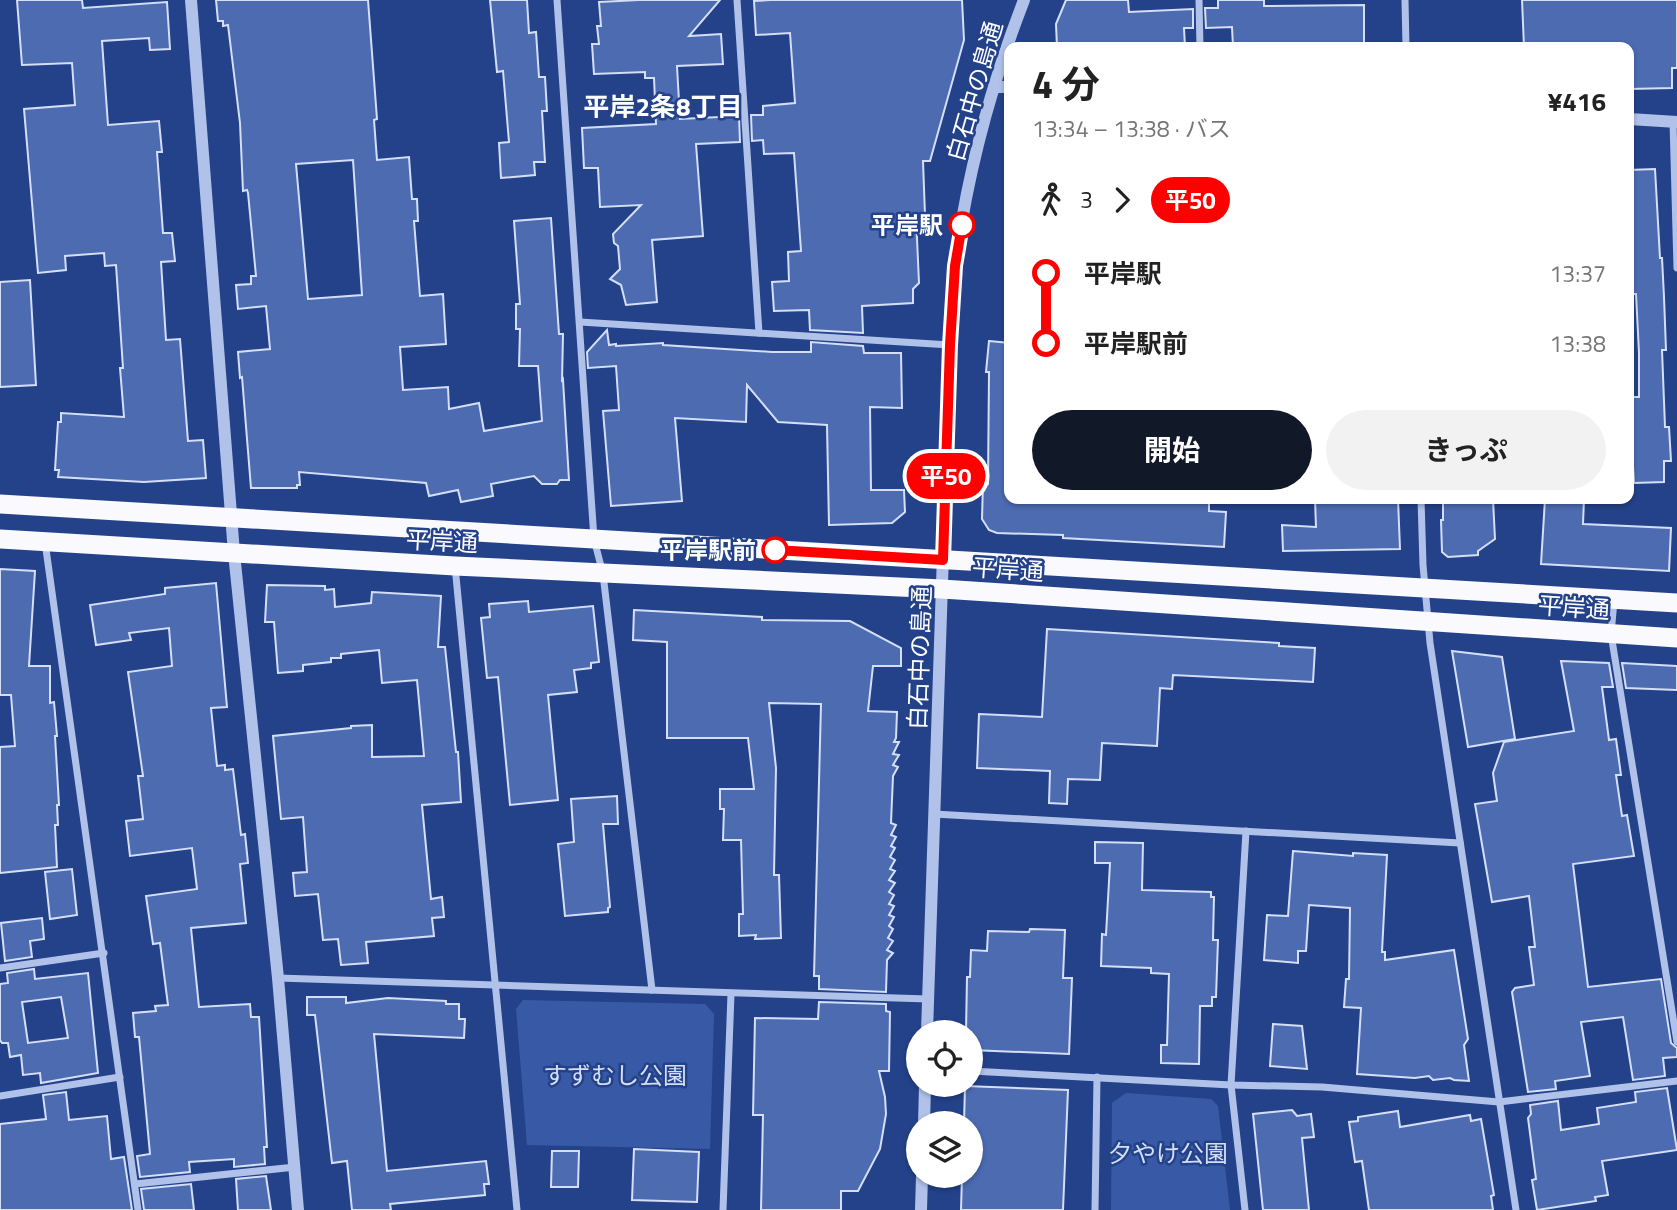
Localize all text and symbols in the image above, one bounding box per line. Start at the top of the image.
street label: 白石中の島通 [937,17,1011,165]
text: 4 分 [1032,55,1100,113]
text: ¥416 [1548,82,1606,121]
district label: 平岸2条8丁目 [583,87,743,126]
text: 13:34 – 13:38 · バス [1032,111,1231,146]
icon: walk [1032,181,1070,219]
icon: forward [1103,181,1141,219]
text: 3 [1080,182,1093,217]
text: 平50 [1165,182,1216,218]
place label: 平岸駅 [871,207,943,243]
marker: 平岸駅 [949,212,975,238]
text: 平岸駅 [1084,254,1162,293]
text: 13:37 [1549,256,1606,291]
text: 平岸駅前 [1084,324,1188,363]
text: 13:38 [1549,326,1606,361]
button: 開始 [1032,410,1312,490]
button: きっぷ [1326,410,1606,490]
line badge: 平50 [906,453,986,499]
text: 平50 [921,458,971,494]
street label: 平岸通 [405,521,479,561]
place label: 平岸駅前 [660,532,756,568]
marker: 平岸駅前 [762,537,788,563]
street label: 平岸通 [971,549,1045,589]
street label: 白石中の島通 [898,585,940,731]
street label: 平岸通 [1537,587,1611,627]
map controls [906,1020,983,1188]
button: locate [906,1020,983,1097]
park label: すずむし公園 [543,1057,687,1093]
button: layers [906,1111,983,1188]
park label: 夕やけ公園 [1108,1135,1228,1171]

